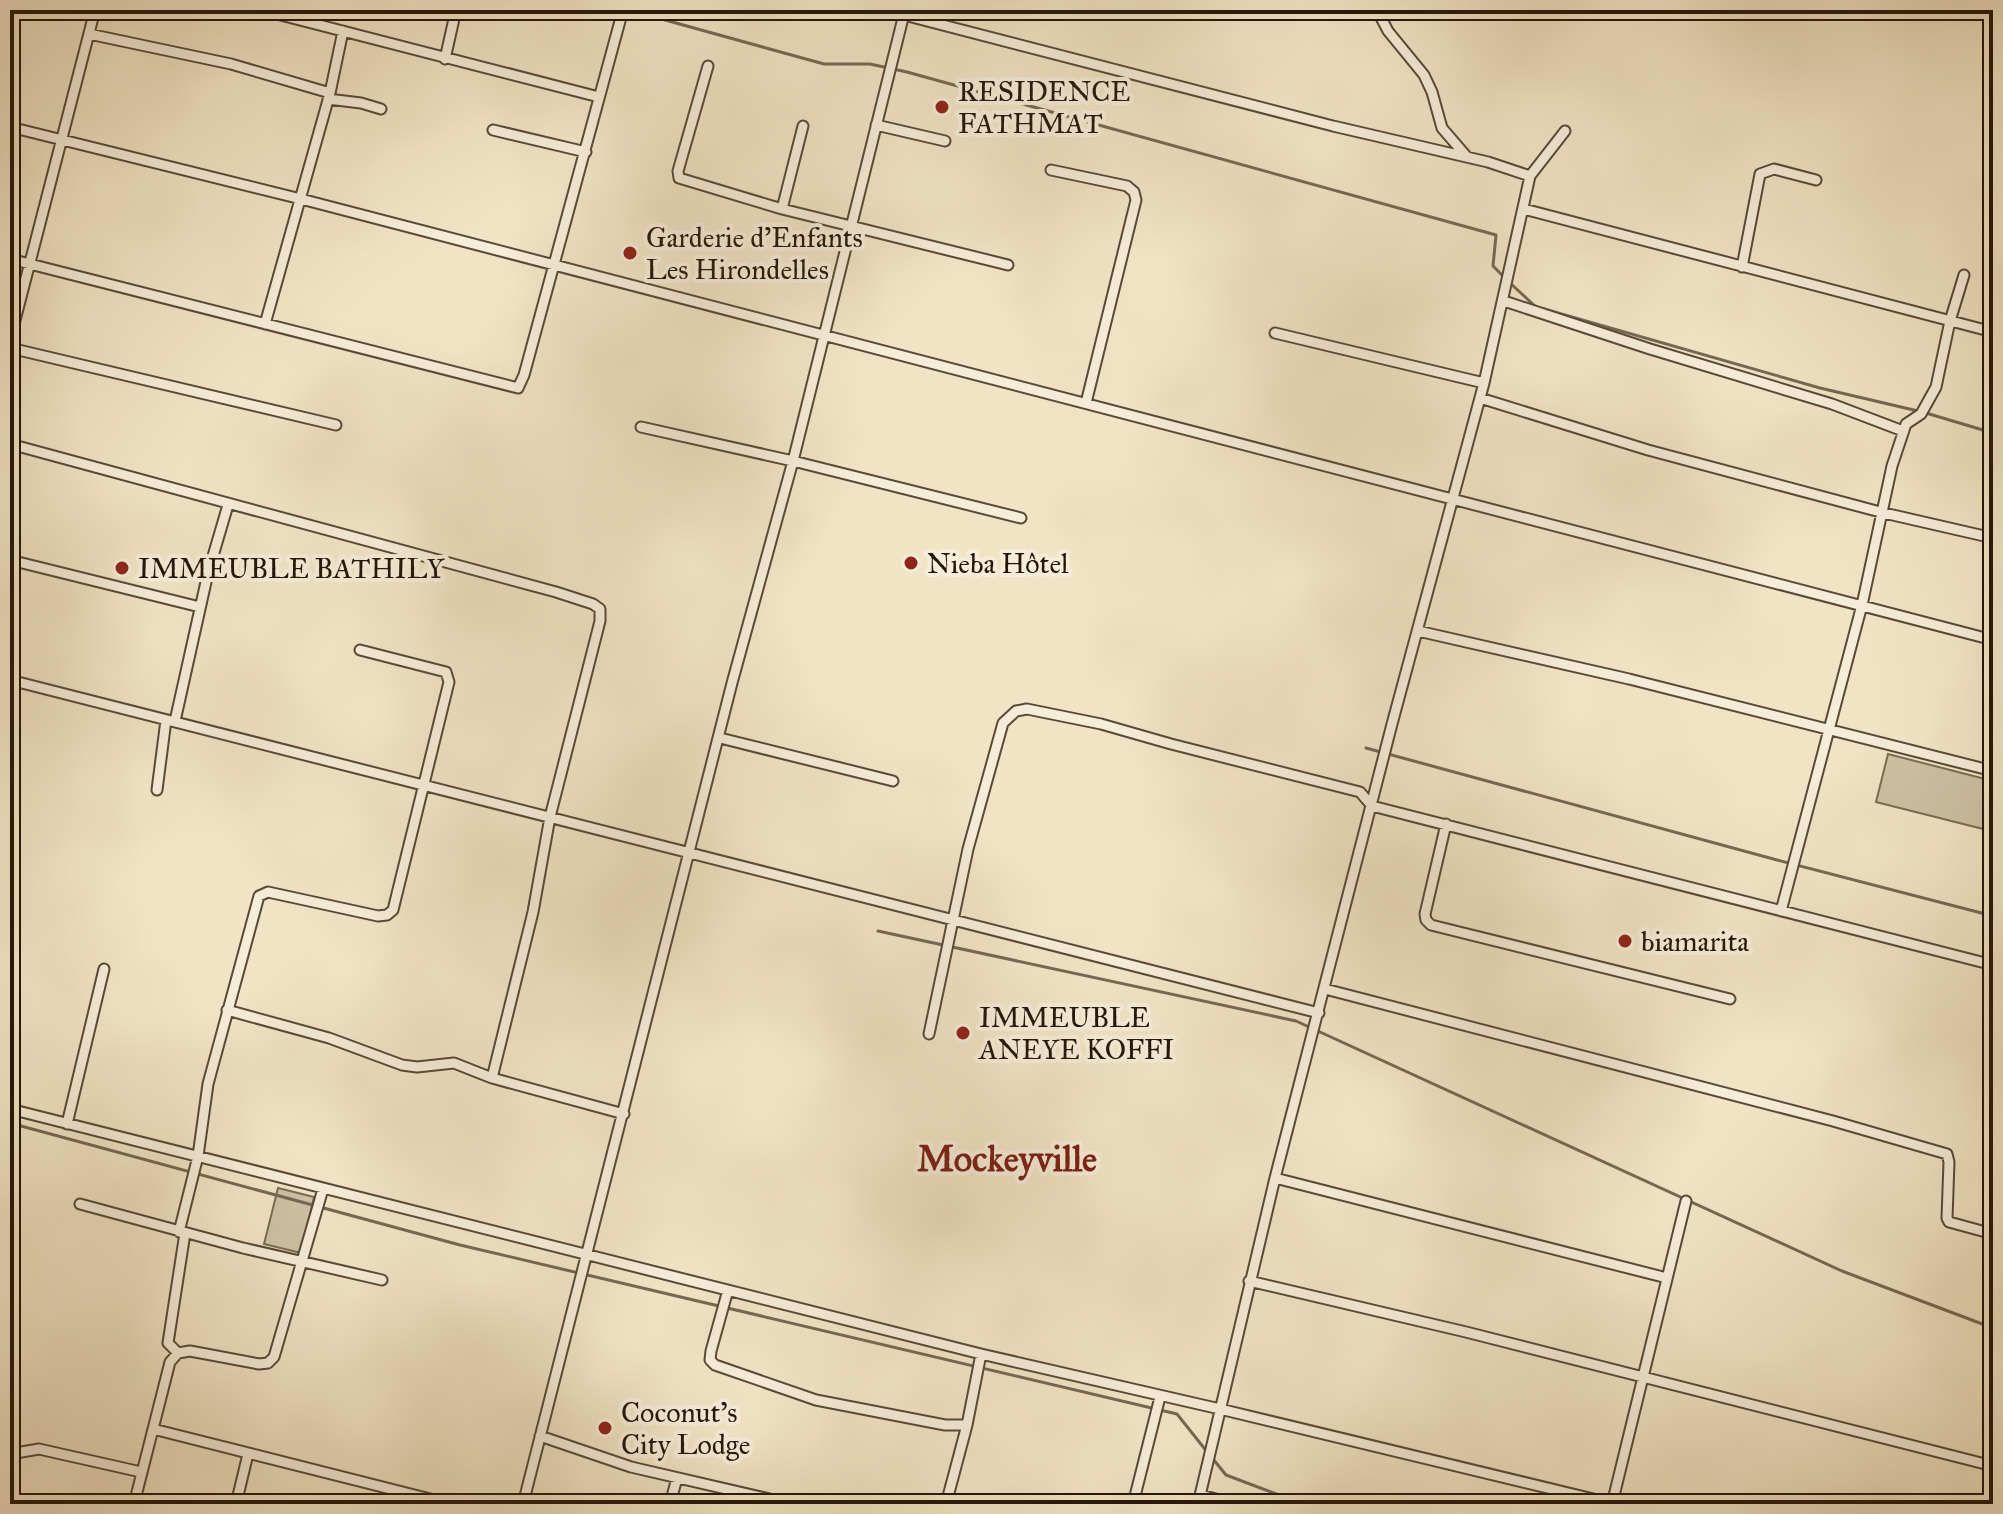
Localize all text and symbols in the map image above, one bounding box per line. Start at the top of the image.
place label: RESIDENCE FATHMAT [958,74,1130,141]
marker: RESIDENCE FATHMAT [933,98,951,116]
place label: Garderie d'Enfants Les Hirondelles [646,220,863,287]
marker: Garderie d'Enfants Les Hirondelles [621,244,639,262]
place label: Nieba Hôtel [927,546,1069,581]
place label: IMMEUBLE BATHILY [138,551,446,586]
marker: Nieba Hôtel [902,554,920,572]
marker: IMMEUBLE BATHILY [113,559,131,577]
place label: biamarita [1641,924,1749,959]
marker: biamarita [1616,932,1634,950]
place label: IMMEUBLE ANEYE KOFFI [978,1000,1174,1067]
marker: IMMEUBLE ANEYE KOFFI [954,1024,972,1042]
district label: Mockeyville [917,1137,1097,1181]
place label: Coconut’s City Lodge [621,1395,751,1462]
marker: Coconut’s City Lodge [596,1419,614,1437]

